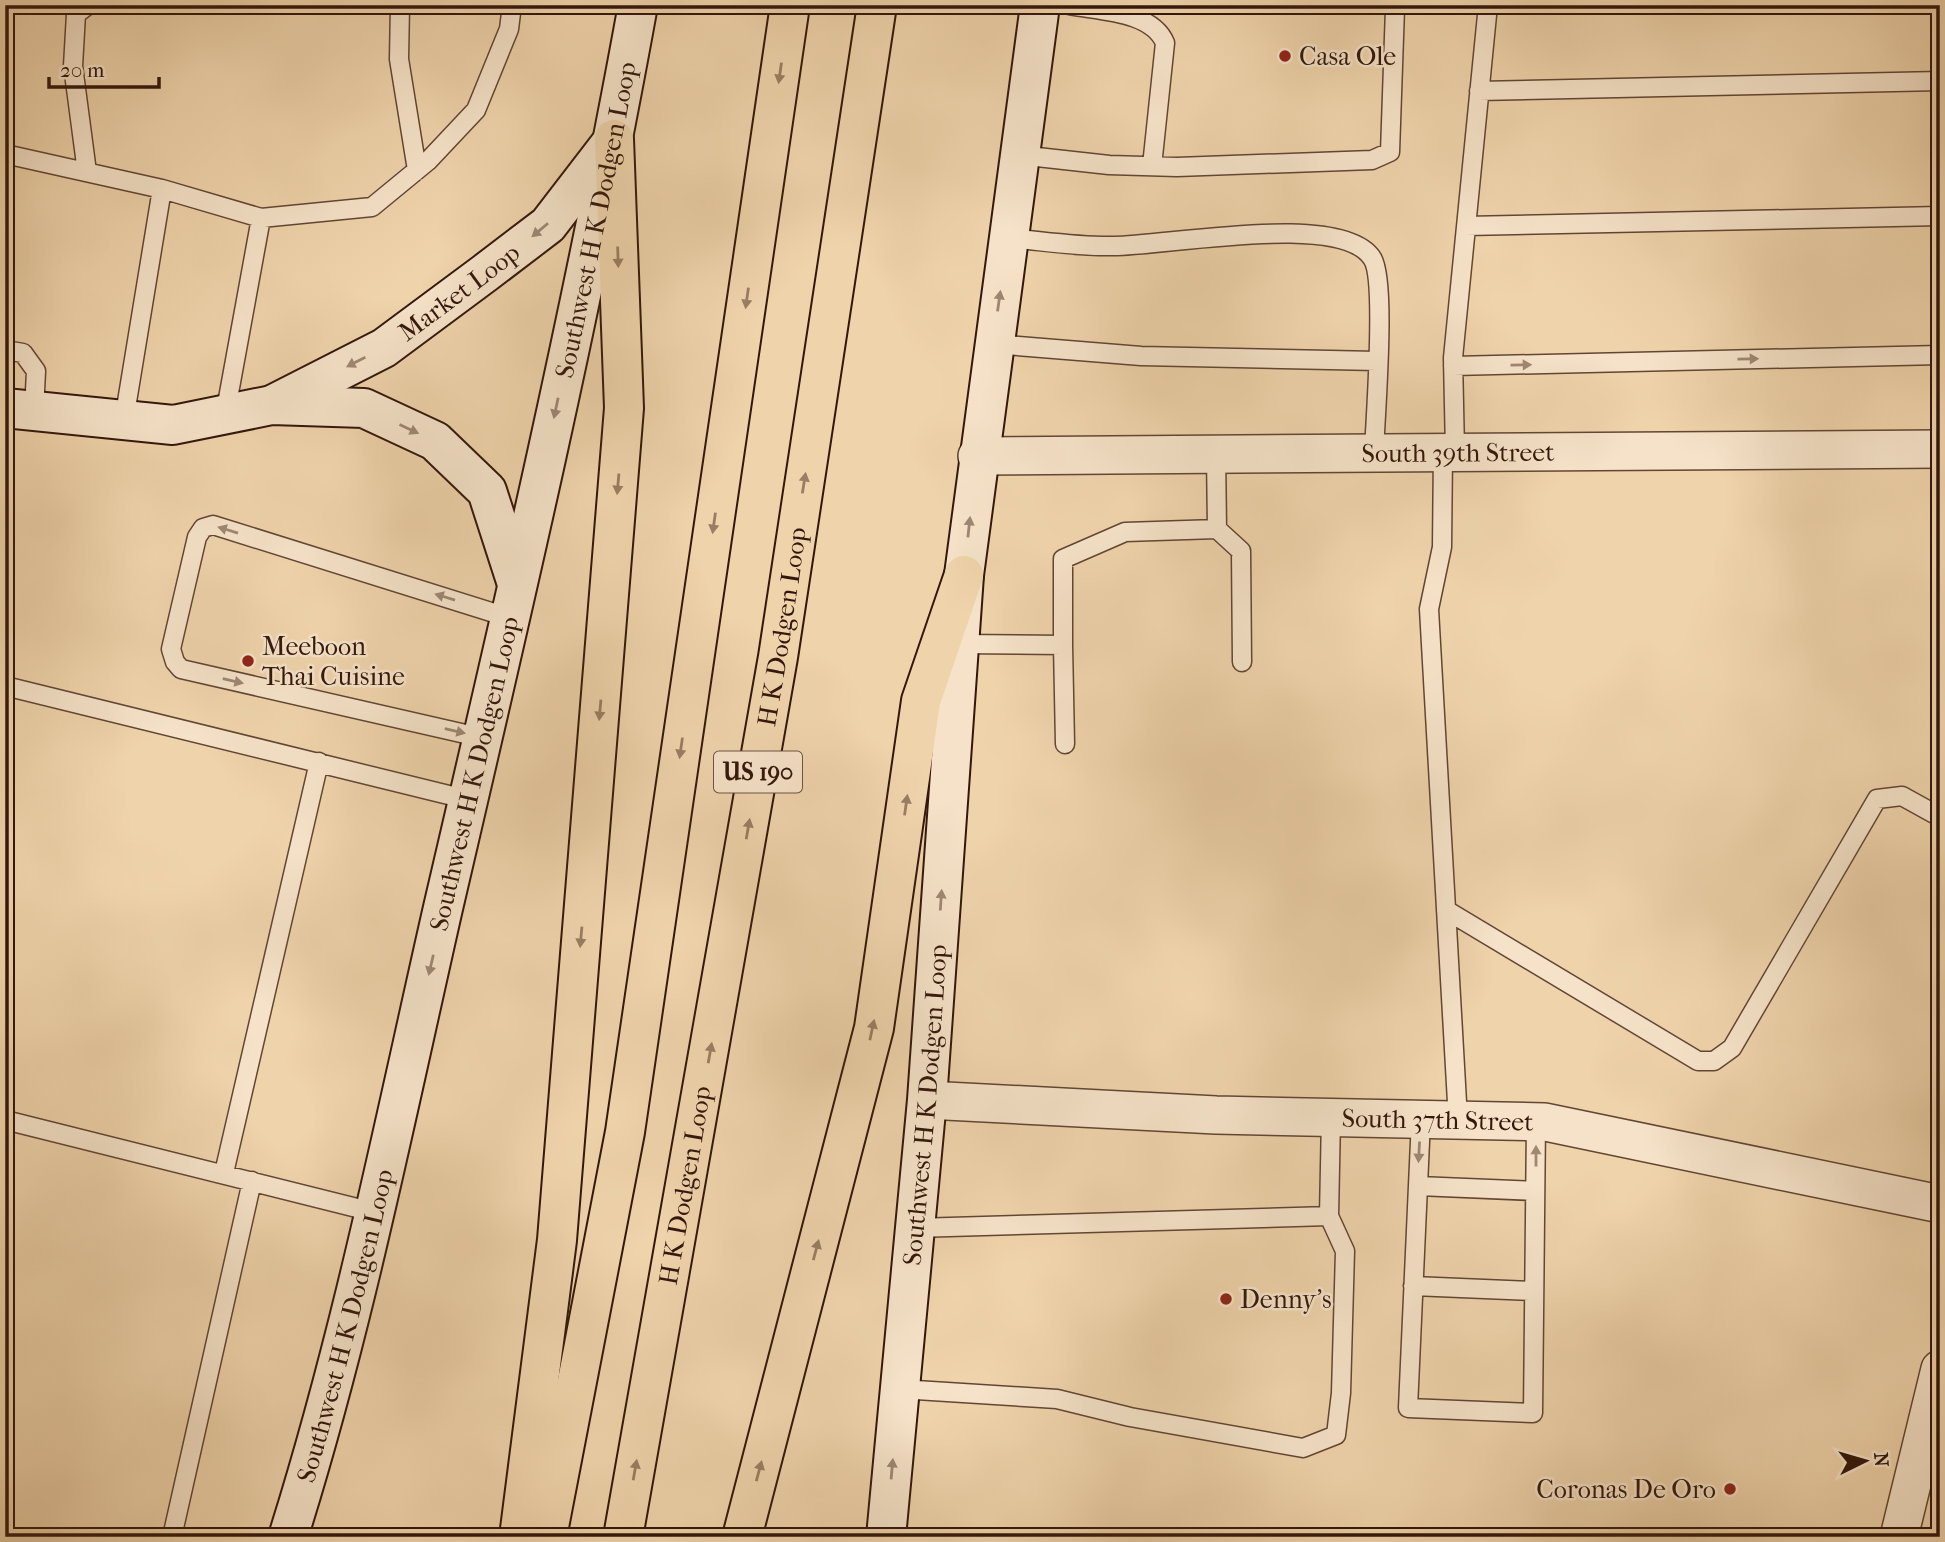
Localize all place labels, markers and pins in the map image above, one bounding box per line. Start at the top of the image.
place label: Casa Ole [1299,41,1396,72]
marker: Casa Ole [1277,48,1293,64]
place label: Meeboon Thai Cuisine [262,631,405,692]
marker: Meeboon Thai Cuisine [240,653,256,669]
place label: Denny's [1240,1284,1331,1315]
marker: Denny's [1218,1291,1234,1307]
place label: Coronas De Oro [1536,1474,1716,1505]
marker: Coronas De Oro [1722,1481,1738,1497]

